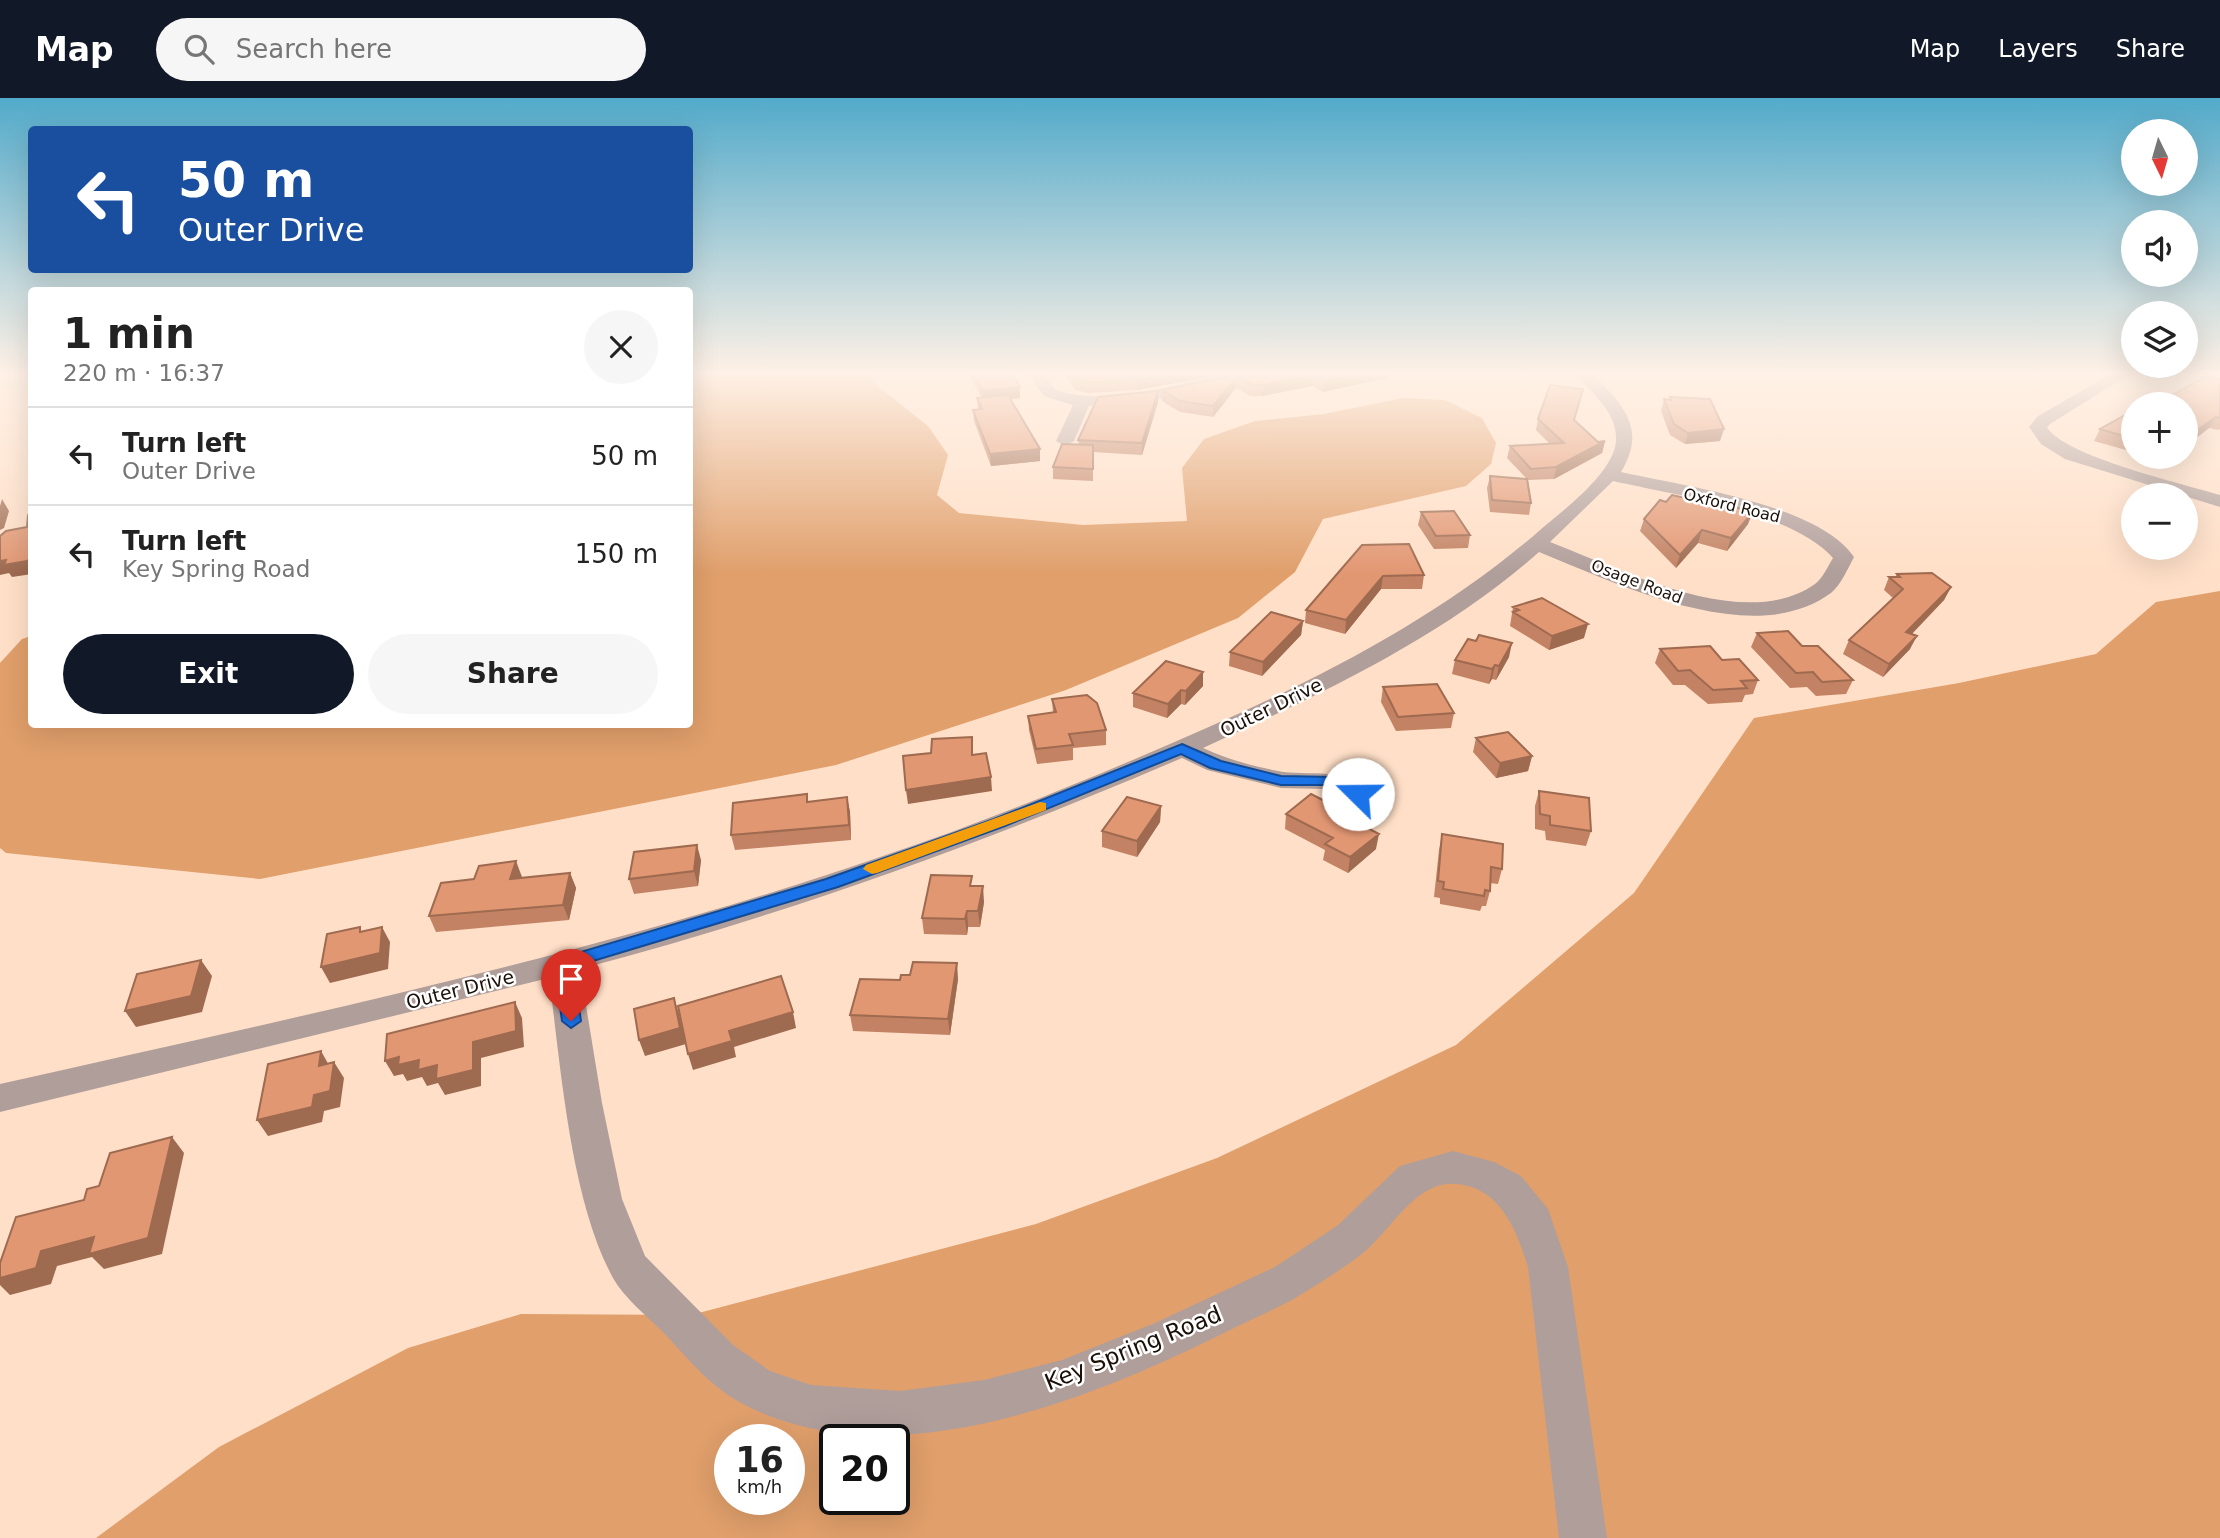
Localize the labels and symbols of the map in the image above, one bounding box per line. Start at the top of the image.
north arrow [2121,119,2198,196]
street label: Oxford Road [1681,484,1782,527]
street label: Osage Road [1589,555,1685,608]
street label: Outer Drive [1216,673,1326,741]
position arrow [1321,757,1395,831]
pin [541,949,601,1021]
street label: Outer Drive [404,965,516,1013]
street label: Key Spring Road [1041,1301,1225,1395]
speed limit sign: 20 [819,1424,910,1515]

